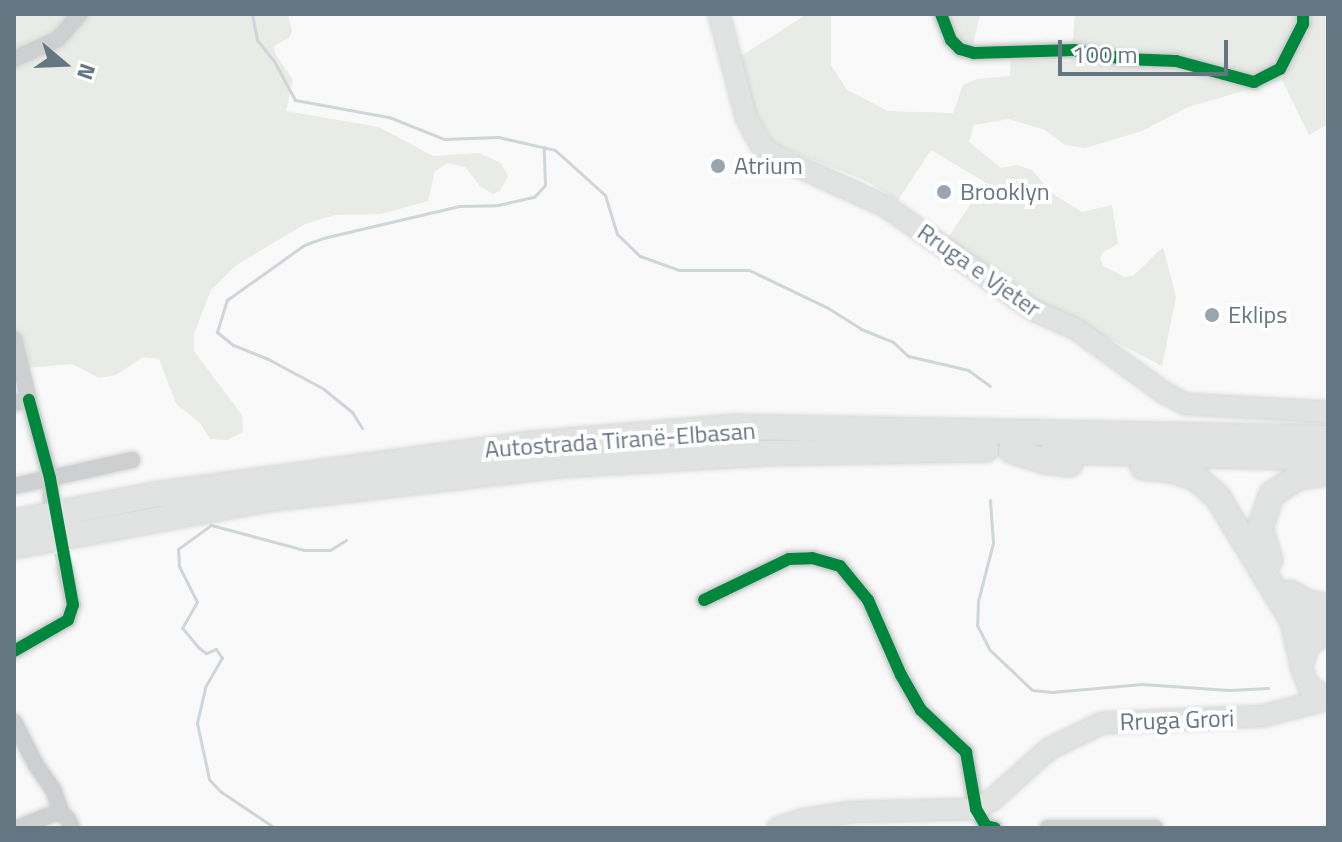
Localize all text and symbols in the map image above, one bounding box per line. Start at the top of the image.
north arrow [24,24,104,104]
scale bar [1062,24,1232,74]
text: 100 m [1072,36,1138,72]
text: N [68,59,105,85]
place label: Atrium [734,152,803,180]
marker: Atrium [709,157,727,175]
place label: Brooklyn [960,178,1050,206]
marker: Brooklyn [935,183,953,201]
street label: Rruga e Vjeter [912,217,1046,323]
place label: Eklips [1228,301,1287,329]
marker: Eklips [1203,306,1221,324]
street label: Autostrada Tiranë-Elbasan [484,416,756,464]
street label: Rruga Grori [1119,704,1235,736]

